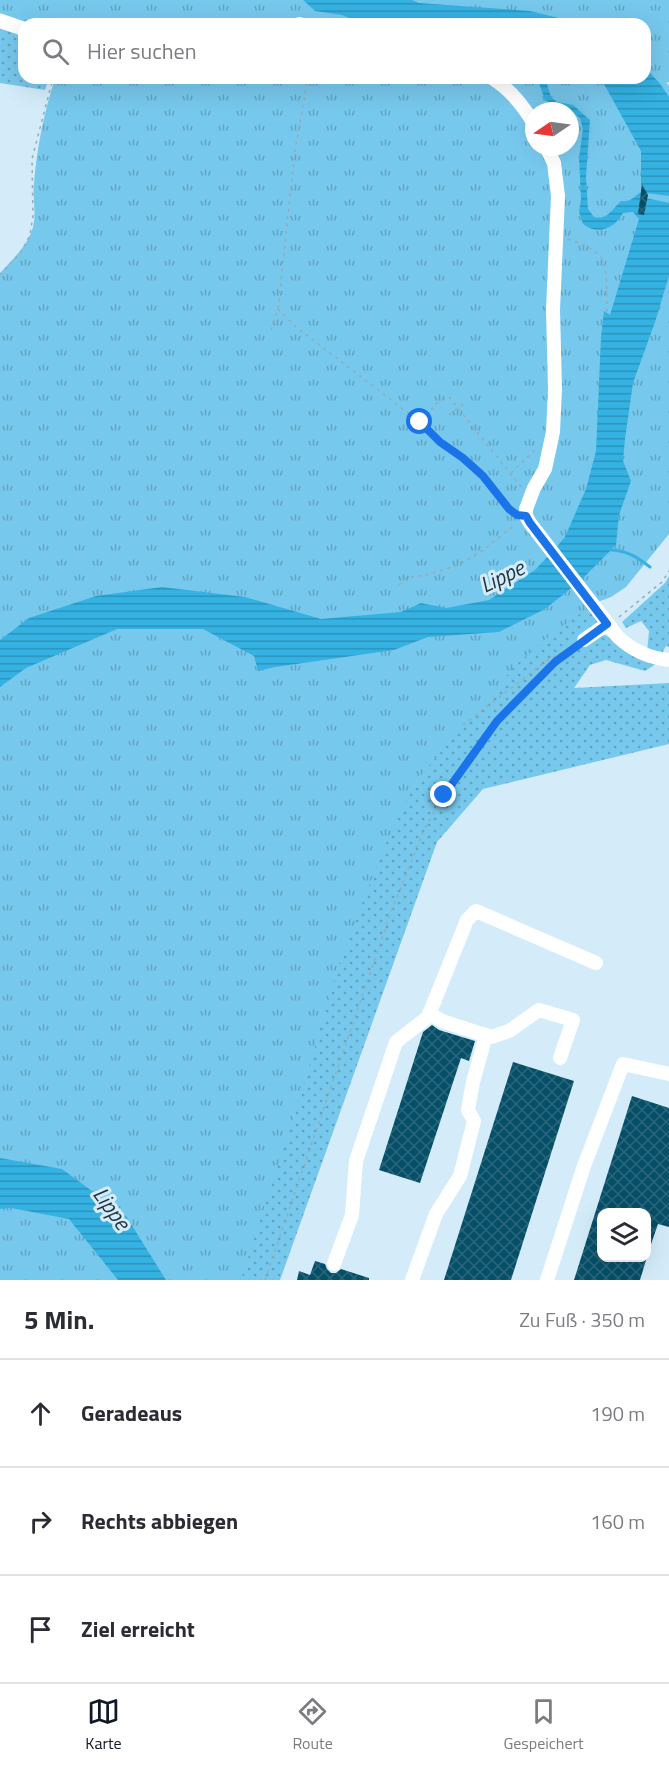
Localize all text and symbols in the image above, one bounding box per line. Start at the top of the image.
search box [18,18,651,84]
text: Hier suchen [87,34,196,68]
icon: search [39,35,72,68]
north arrow [525,102,579,156]
route start [406,408,432,434]
water label: Lippe [474,550,532,601]
route end [430,781,456,807]
water label: Lippe [85,1179,140,1238]
map controls [597,1208,651,1262]
button: layers [597,1208,651,1262]
text: 5 Min. [24,1300,94,1339]
text: Zu Fuß · 350 m [519,1304,645,1335]
text: Geradeaus [81,1396,182,1430]
icon: ahead [24,1397,57,1430]
text: 190 m [590,1398,645,1429]
text: Rechts abbiegen [81,1504,238,1538]
icon: right [24,1505,57,1538]
text: 160 m [590,1506,645,1537]
text: Ziel erreicht [81,1612,195,1646]
icon: arrive [24,1613,57,1646]
tab: Karte [85,1695,122,1755]
tab: Route [292,1695,333,1755]
tab: Gespeichert [503,1695,584,1755]

